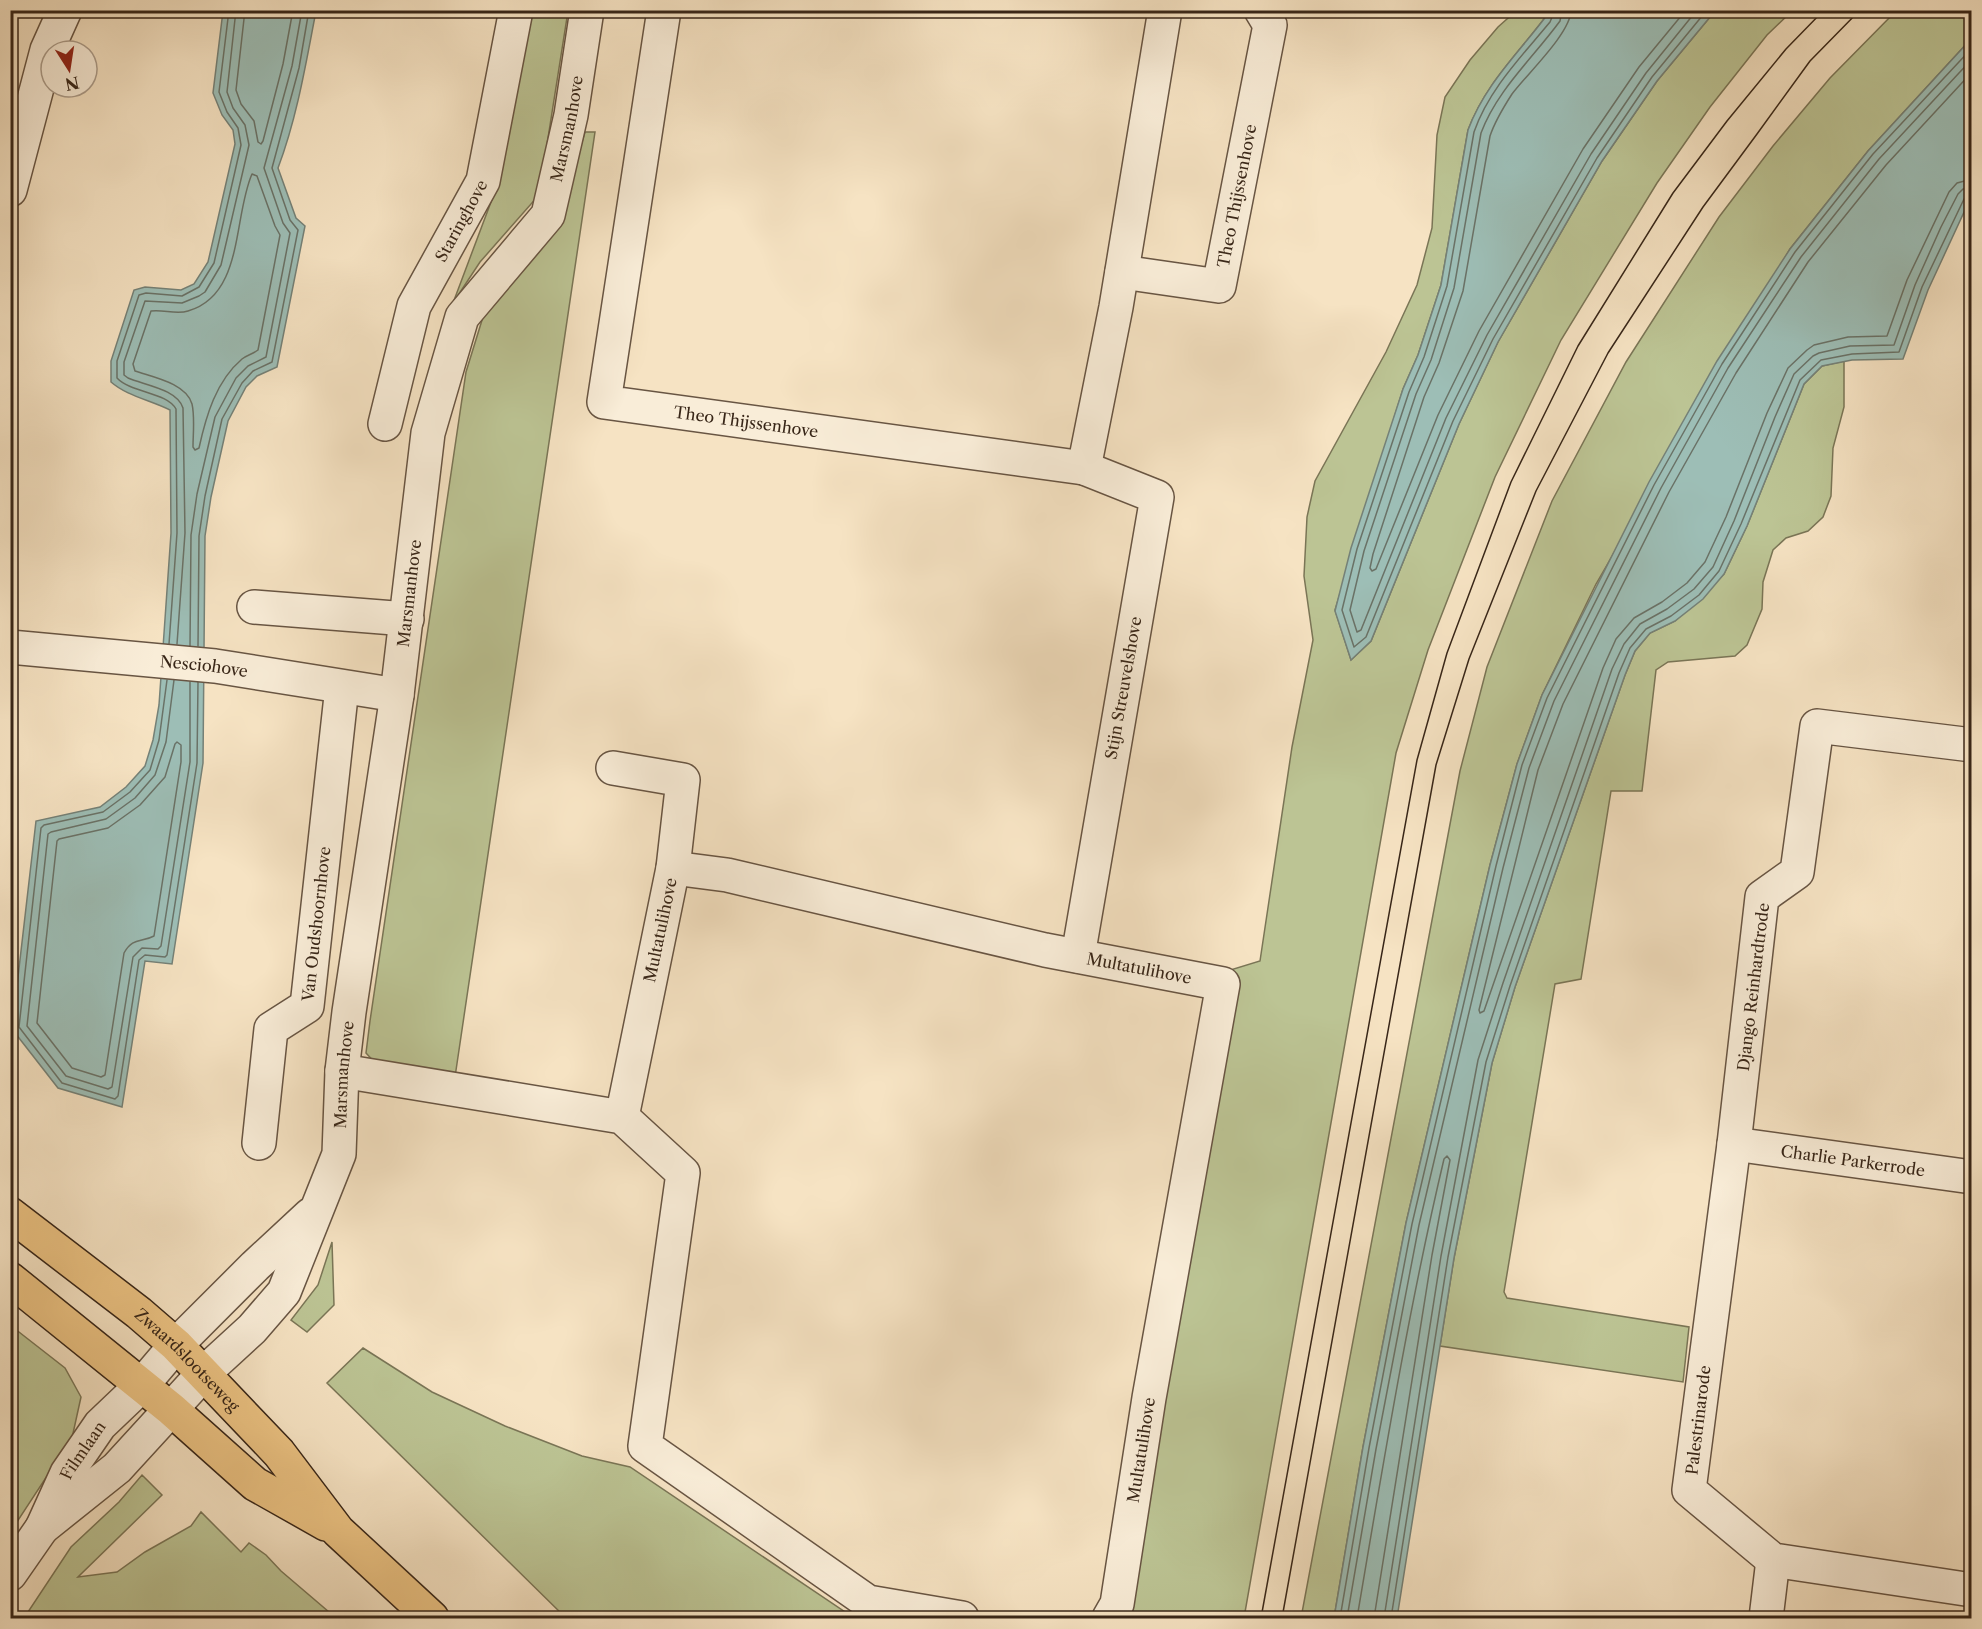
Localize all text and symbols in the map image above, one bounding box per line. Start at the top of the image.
north arrow [39,39,99,99]
text: N [63,72,81,95]
street label: Marsmanhove [546,74,587,184]
street label: Theo Thijssenhove [1213,122,1260,269]
street label: Staringhove [431,176,492,265]
street label: Theo Thijssenhove [673,402,820,441]
street label: Marsmanhove [393,538,425,648]
street label: Stijn Streuvelshove [1101,615,1145,761]
street label: Nesciohove [159,651,250,681]
street label: Van Oudshoornhove [297,845,334,1003]
street label: Multatulihove [639,876,681,984]
street label: Django Reinhardtrode [1733,902,1773,1072]
street label: Multatulihove [1085,948,1193,988]
street label: Marsmanhove [330,1020,358,1129]
street label: Charlie Parkerrode [1779,1141,1926,1180]
street label: Zwaardslootseweg [131,1304,244,1416]
street label: Palestrinarode [1681,1364,1715,1476]
street label: Multatulihove [1123,1396,1159,1504]
street label: Filmlaan [56,1417,110,1482]

